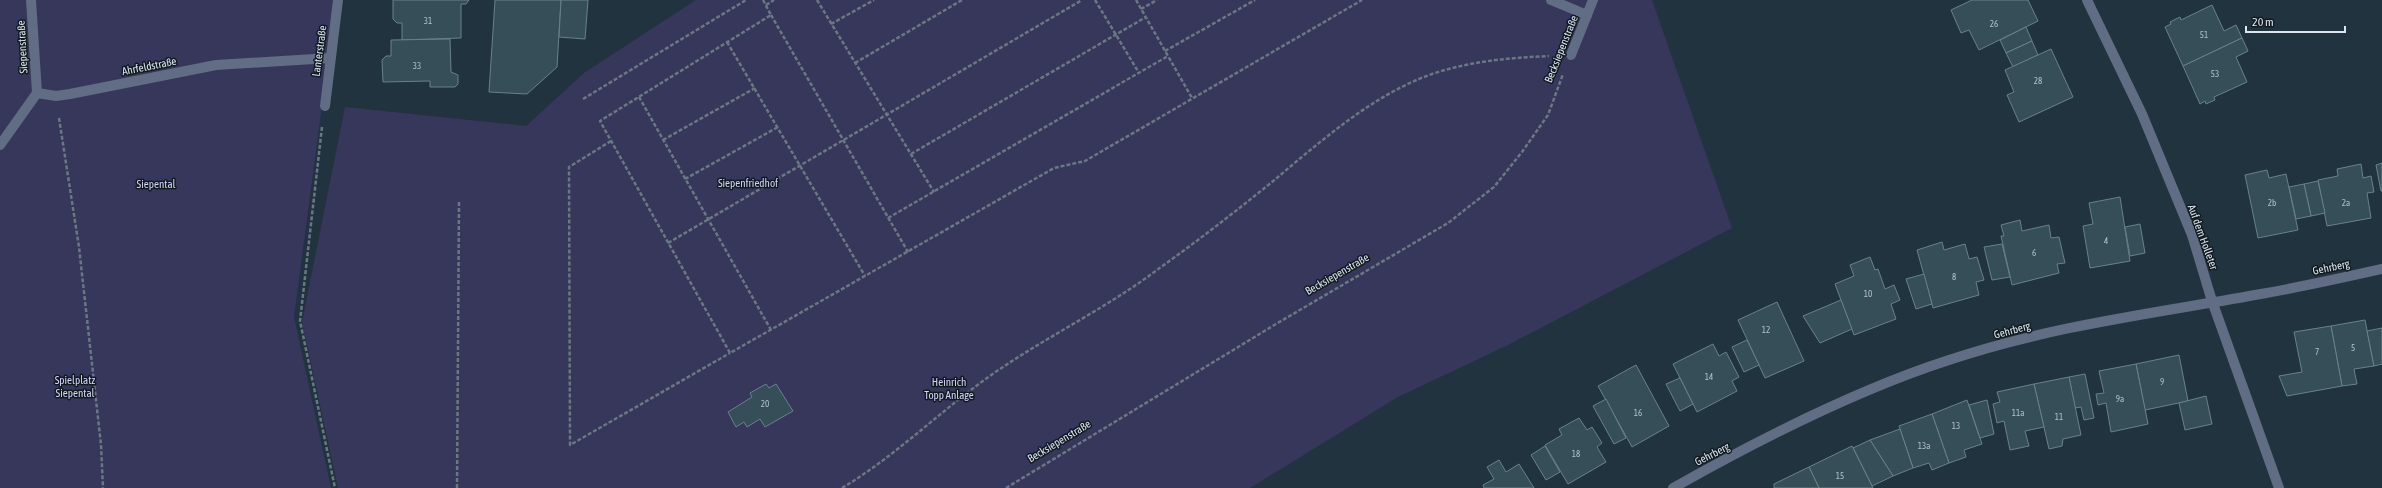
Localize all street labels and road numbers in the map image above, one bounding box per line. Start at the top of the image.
street label: Becksiepenstraße [1542,14,1580,84]
street label: Siepenstraße [15,20,29,74]
street label: Lanterstraße [309,25,329,77]
street label: Ahrfeldstraße [121,55,177,77]
street label: Auf dem Holleter [2186,203,2221,272]
street label: Becksiepenstraße [1303,251,1371,297]
street label: Gehrberg [2312,257,2351,277]
street label: Gehrberg [1992,319,2032,341]
street label: Becksiepenstraße [1025,417,1093,465]
street label: Gehrberg [1693,440,1732,468]

